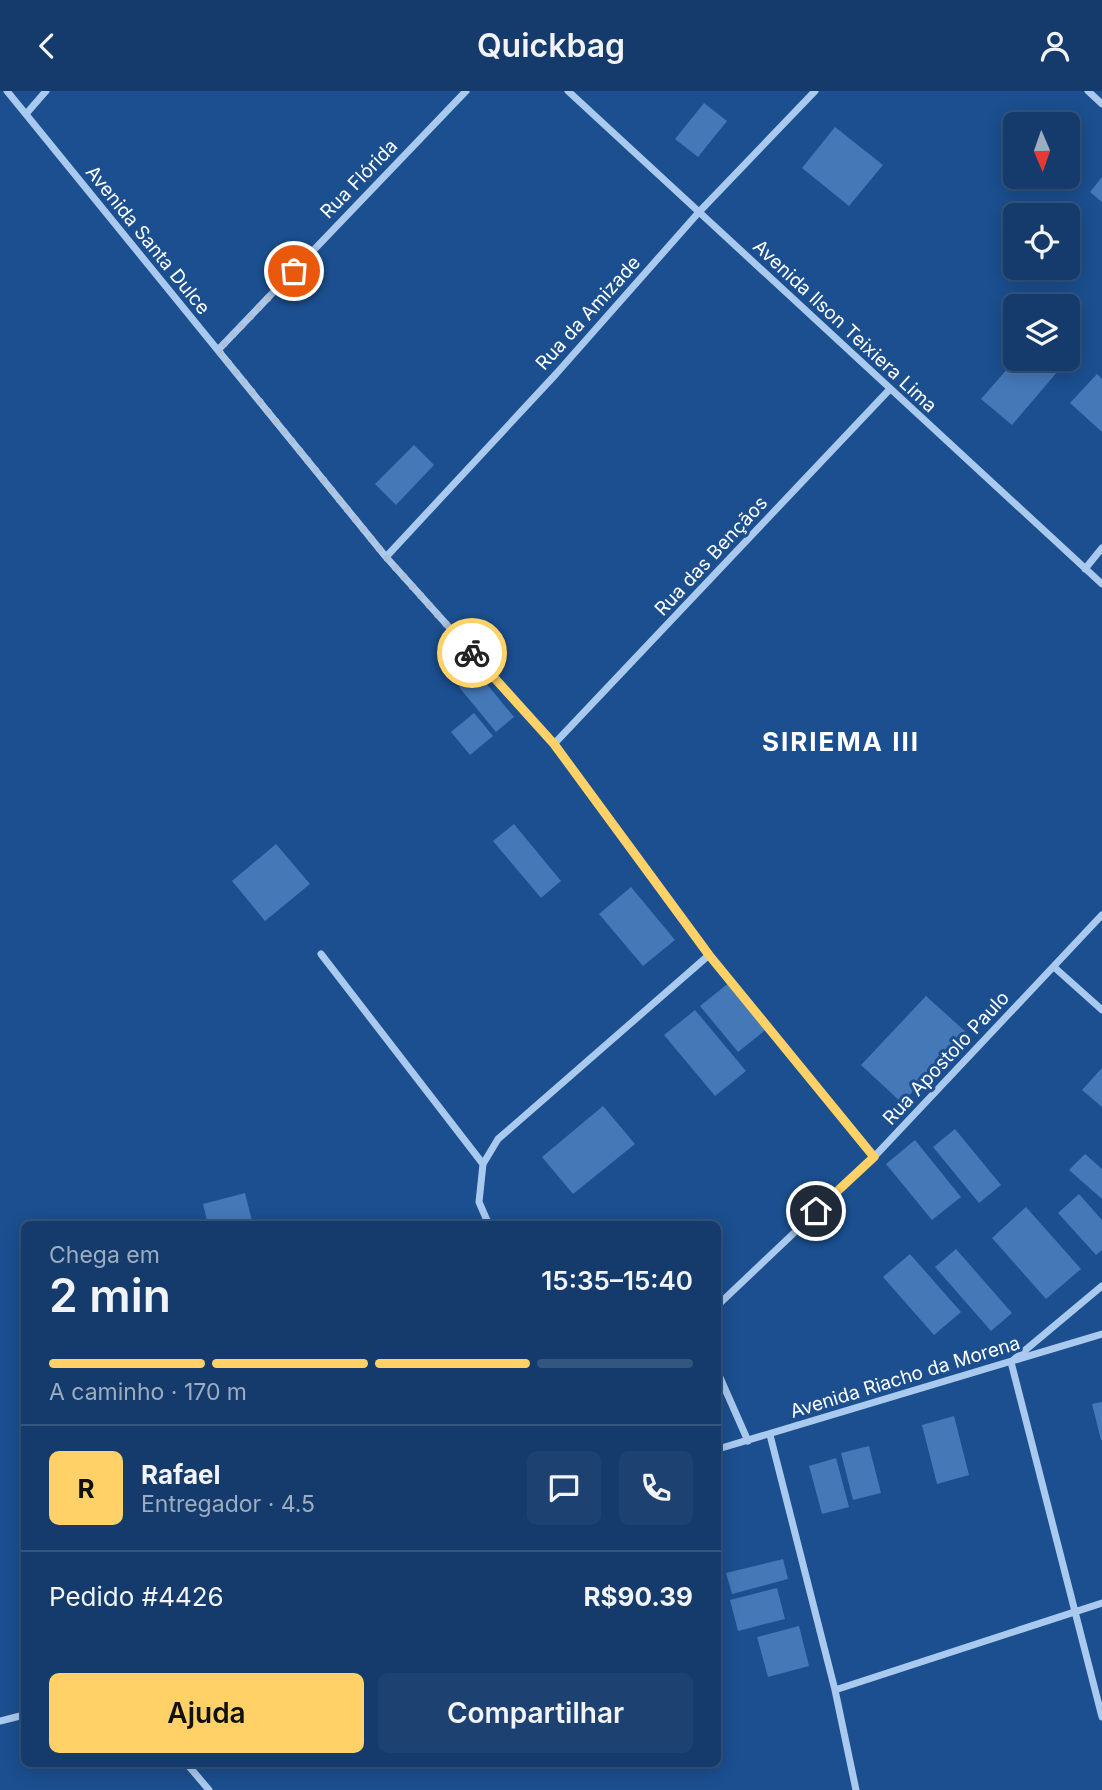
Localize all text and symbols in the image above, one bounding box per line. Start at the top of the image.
text: Quickbag [477,26,625,65]
icon: back [28,27,66,65]
icon: person [1036,27,1074,65]
north arrow [1003,112,1080,189]
map controls [1003,112,1080,371]
street label: Rua Flórida [316,135,402,223]
street label: Avenida Santa Dulce [81,161,215,319]
button: locate [1003,203,1080,280]
street label: Avenida Ilson Teixiera Lima [748,235,942,417]
pin [264,241,324,301]
street label: Rua da Amizade [531,251,645,375]
icon: bag [275,252,313,290]
button: layers [1003,294,1080,371]
street label: Rua das Bençãos [650,491,772,621]
courier [437,618,507,688]
icon: bike [453,634,491,672]
district label: SIRIEMA III [762,726,920,757]
street label: Rua Apostolo Paulo [878,986,1014,1130]
pin [786,1181,846,1241]
icon: home [797,1192,835,1230]
text: Chega em [49,1241,160,1269]
text: 15:35–15:40 [541,1265,693,1296]
text: 2 min [49,1267,171,1323]
street label: Avenida Riacho da Morena [787,1331,1023,1423]
text: A caminho · 170 m [49,1378,247,1406]
button: chat [527,1451,601,1525]
button: phone [619,1451,693,1525]
text: Rafael [141,1459,221,1490]
text: R [77,1473,95,1504]
text: Entregador · 4.5 [141,1490,315,1518]
text: Pedido #4426 [49,1581,224,1612]
text: R$90.39 [583,1581,693,1612]
button: Ajuda [49,1673,364,1753]
button: Compartilhar [378,1673,693,1753]

